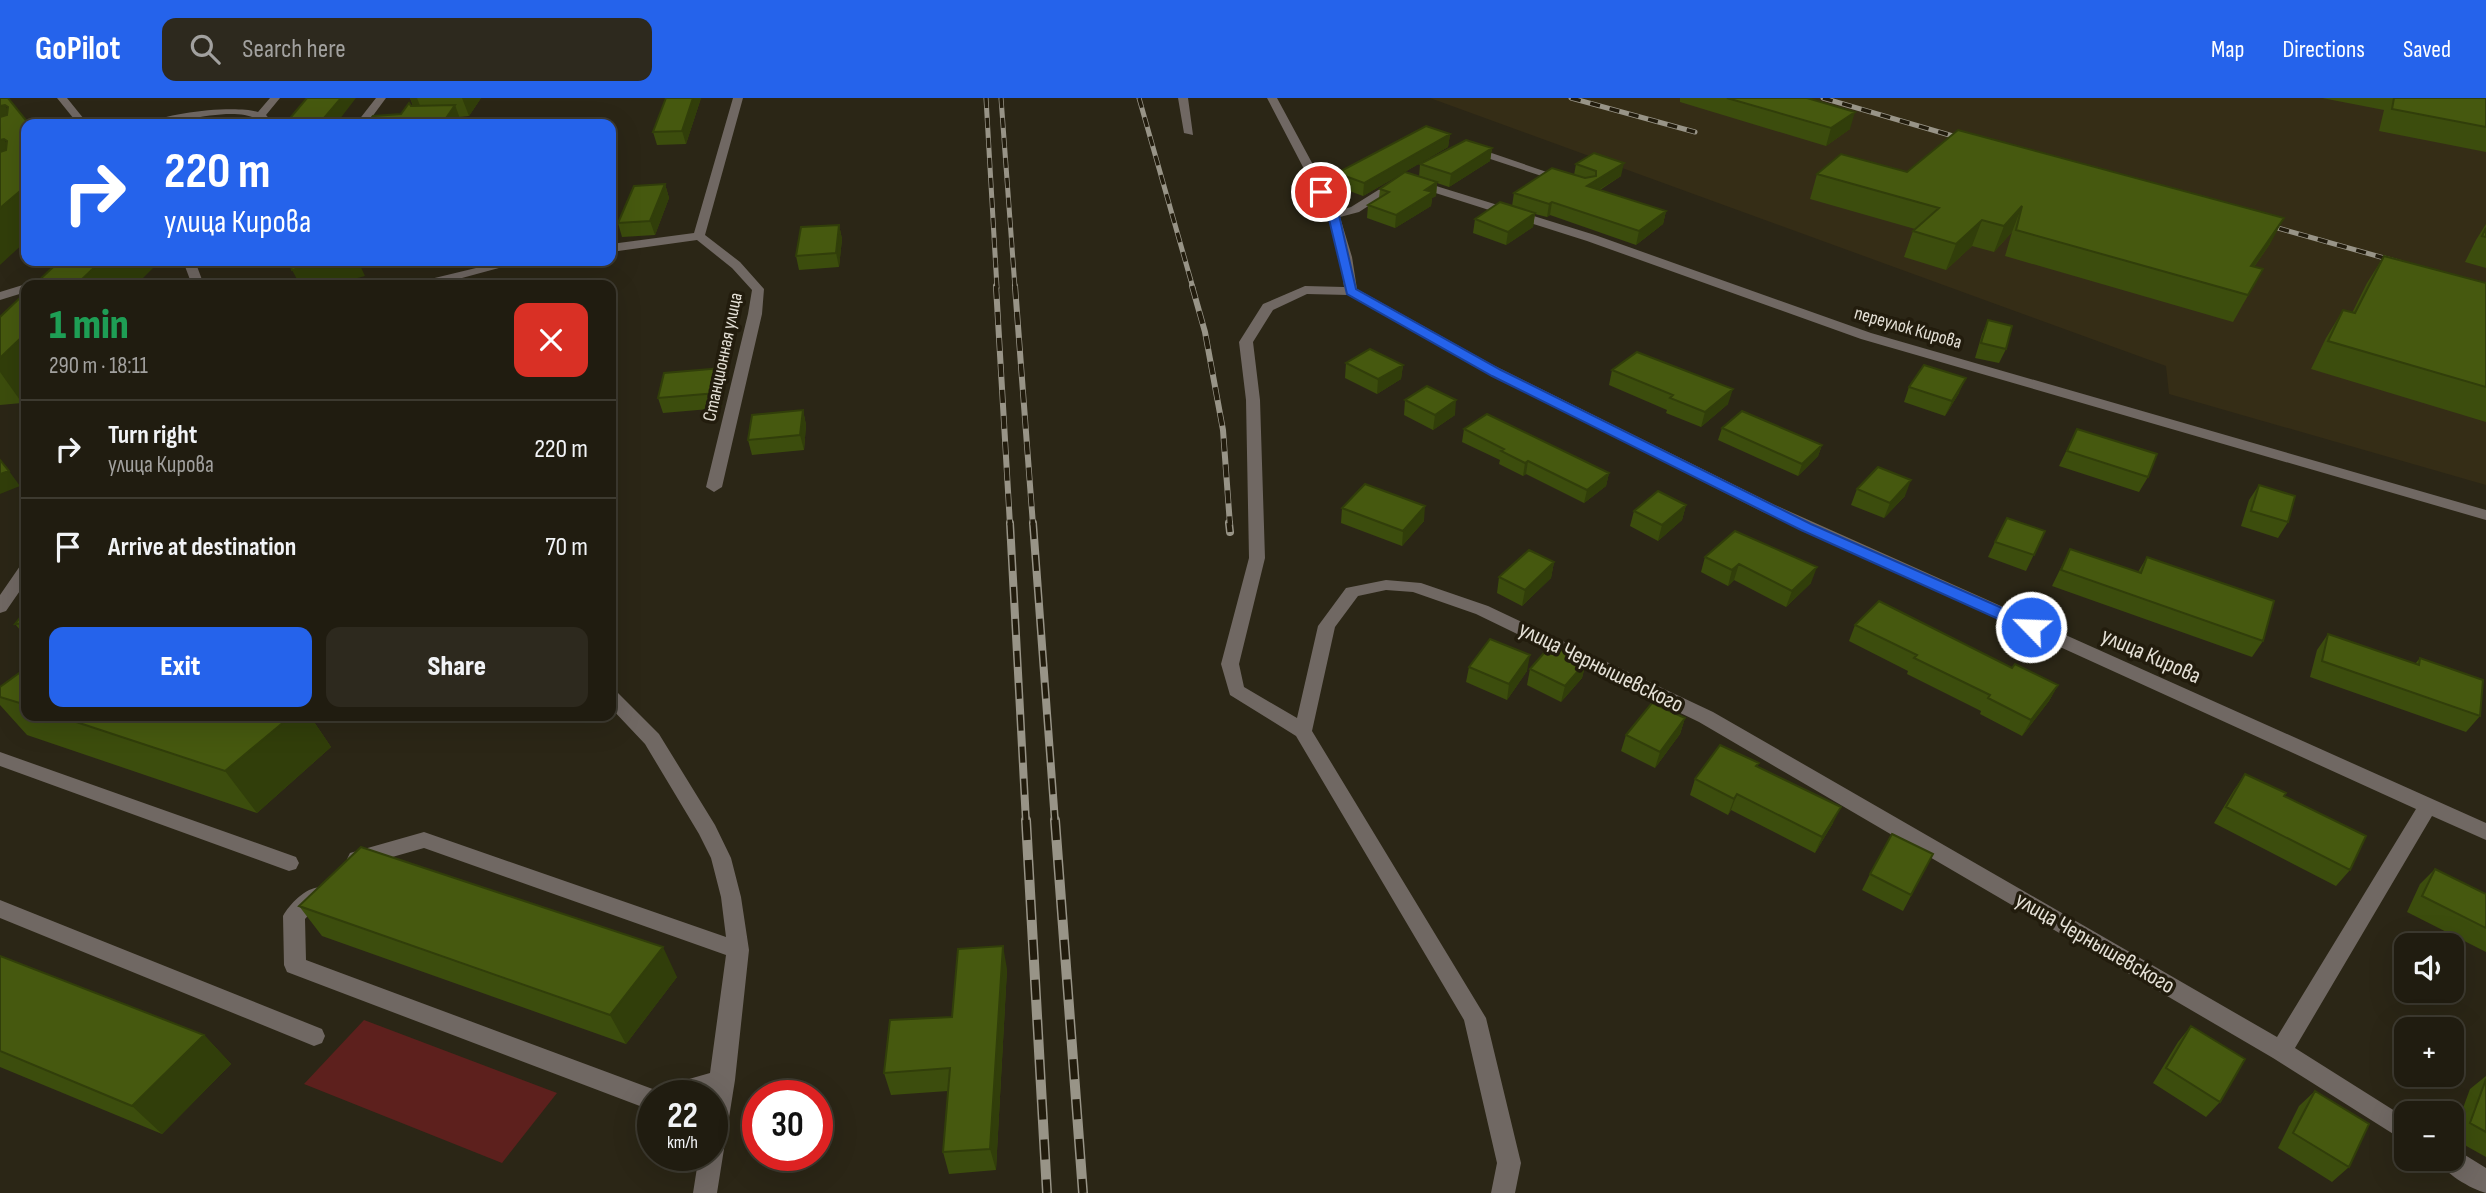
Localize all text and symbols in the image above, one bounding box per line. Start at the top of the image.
search box [162,18,652,81]
text: GoPilot [35,29,120,69]
icon: search [186,30,224,68]
text: Search here [242,34,346,65]
text: Map [2211,35,2244,64]
text: Directions [2282,35,2365,64]
text: Saved [2403,35,2451,64]
text: 220 m [164,143,270,202]
icon: right [49,147,140,238]
pin [1291,162,1351,222]
icon: arrive [1302,173,1340,211]
text: улица Кирова [164,203,311,242]
street label: Станционная улица [698,290,748,424]
text: 1 min [49,300,129,351]
street label: переулок Кирова [1852,302,1964,354]
button: close [514,303,588,377]
text: 290 m · 18:11 [49,352,148,380]
text: Turn right [108,420,197,451]
icon: right [49,430,87,468]
text: 220 m [534,434,588,465]
text: улица Кирова [108,451,214,479]
icon: arrive [49,528,87,566]
text: Arrive at destination [108,532,296,563]
text: 70 m [545,532,588,563]
position arrow [1994,590,2068,664]
street label: улица Чернышевского [1514,615,1688,719]
street label: улица Кирова [2097,622,2205,690]
button: Exit [49,627,312,707]
button: Share [326,627,588,707]
street label: улица Чернышевского [2010,886,2180,1000]
map controls [2394,933,2464,1171]
button: sound [2394,933,2464,1003]
button: + [2394,1017,2464,1087]
speed limit sign: 30 [742,1080,833,1171]
text: 22 [667,1095,698,1138]
button: − [2394,1101,2464,1171]
text: km/h [667,1132,698,1153]

